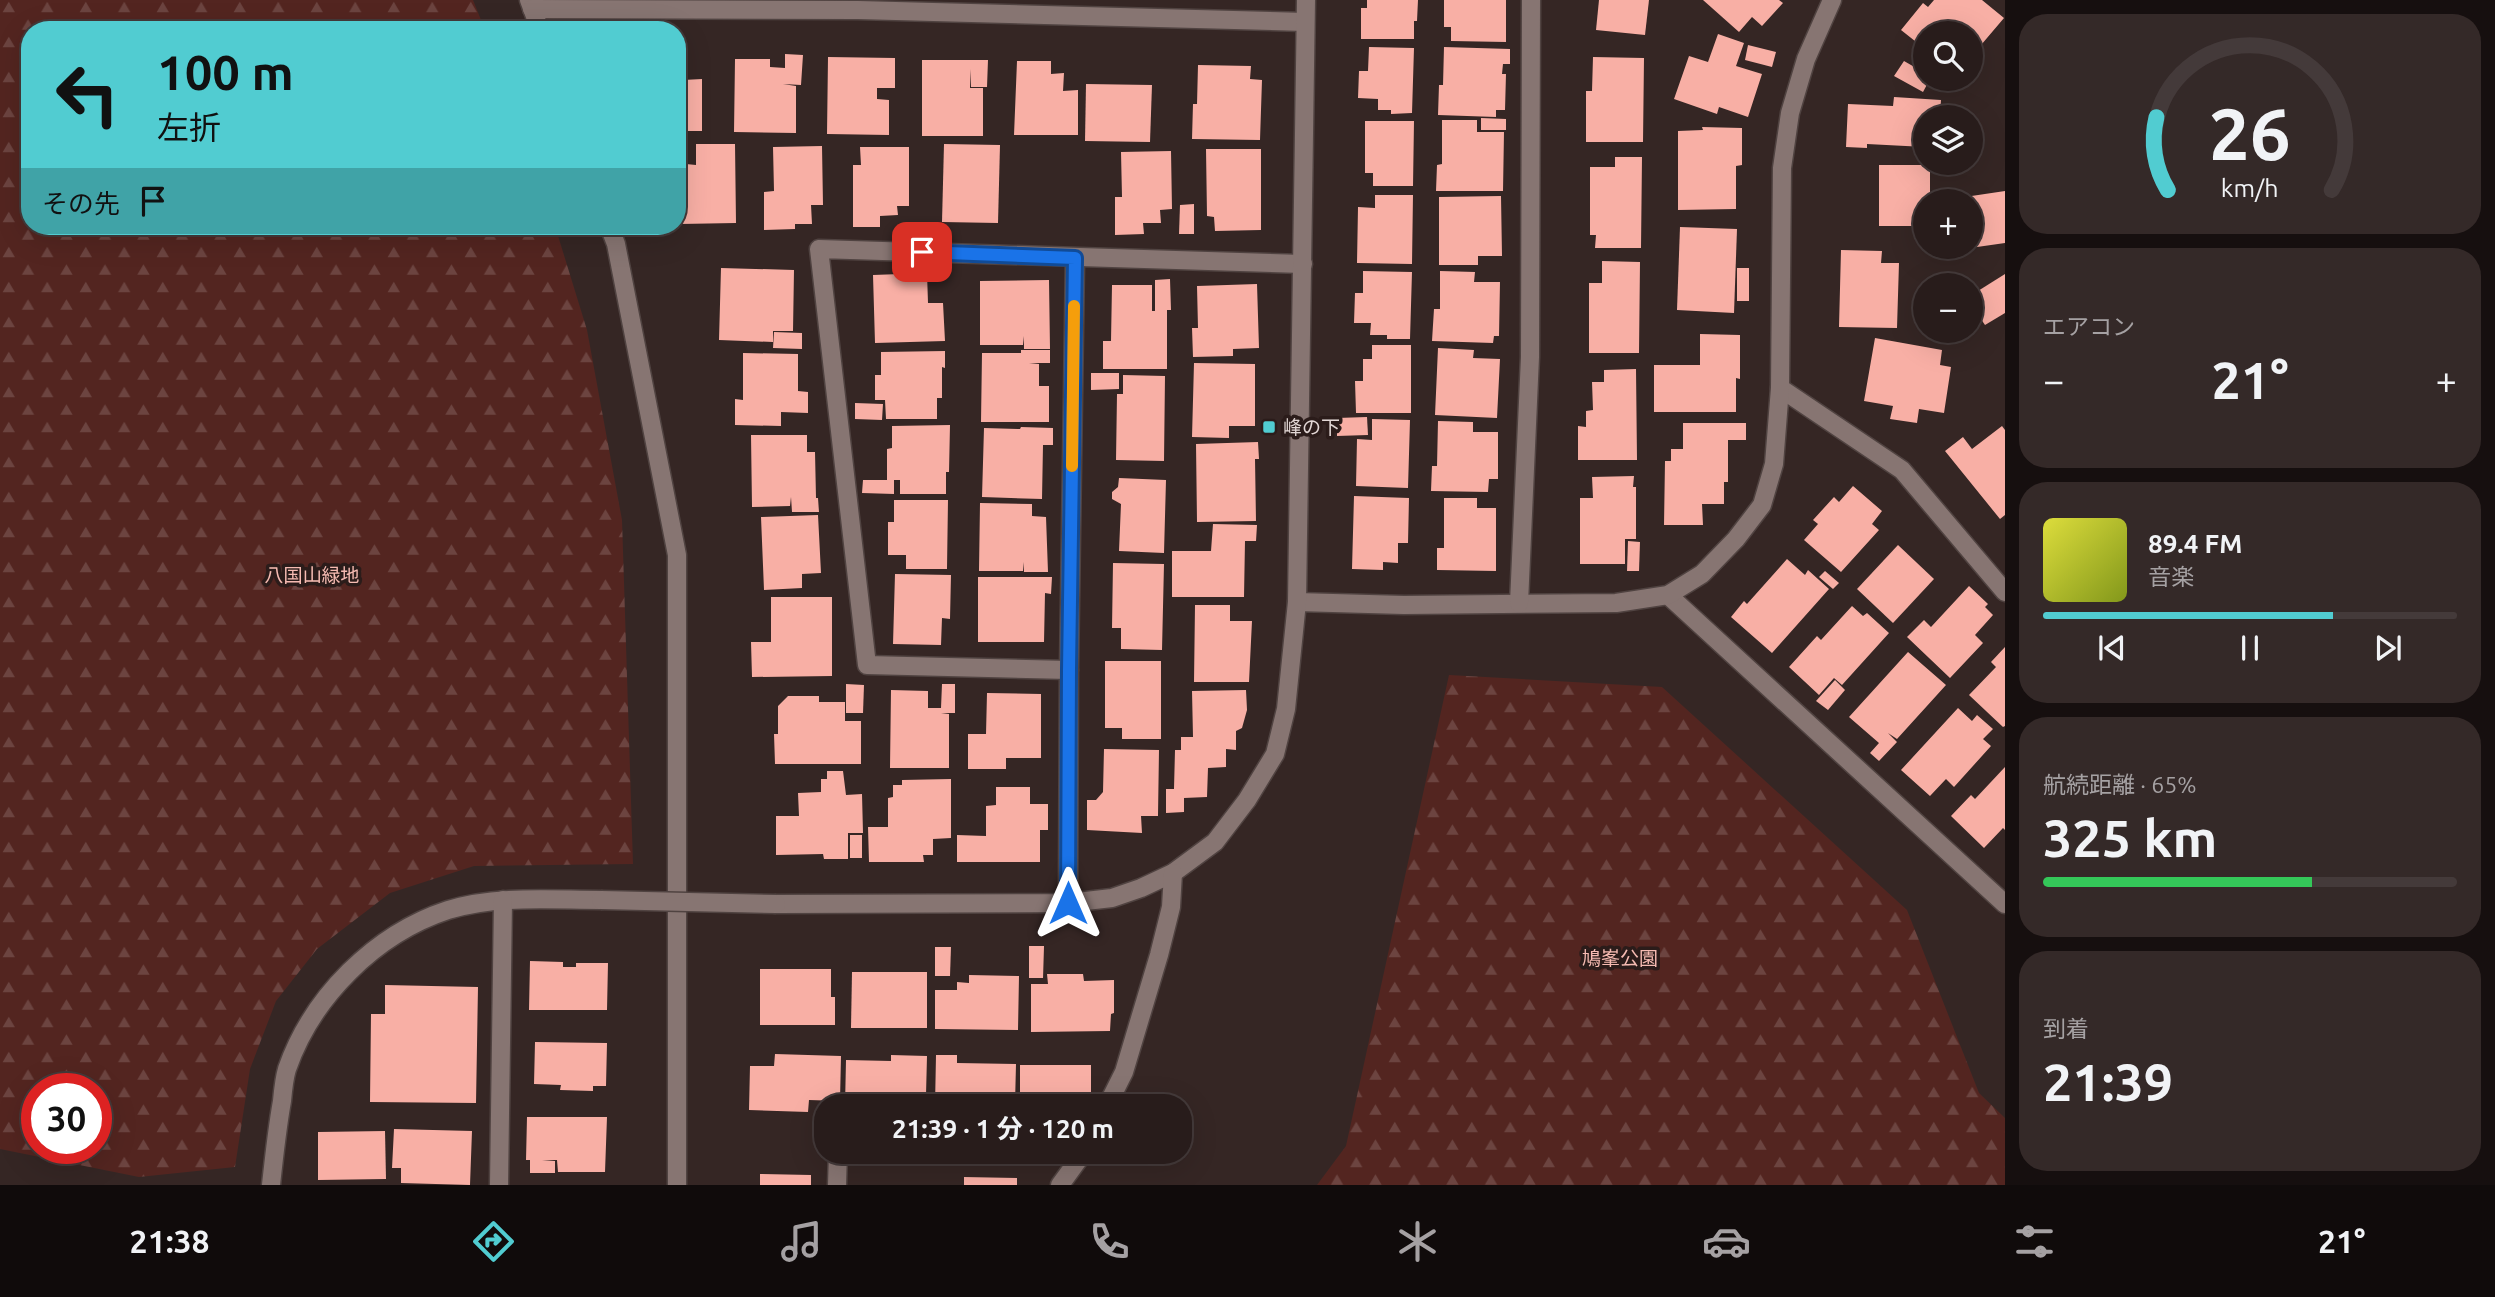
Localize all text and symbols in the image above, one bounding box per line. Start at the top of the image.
map controls [1913,21,1983,343]
button: search [1913,21,1983,91]
text: 100 m [157,44,294,99]
icon: left [42,49,133,140]
text: 26 [2209,92,2291,174]
button: layers [1913,105,1983,175]
text: 左折 [157,109,221,145]
text: km/h [2221,174,2279,202]
icon: arrive [134,182,172,220]
text: その先 [42,189,120,218]
button: + [1913,189,1983,259]
pin [892,222,952,282]
icon: arrive [903,233,941,271]
button: − [1913,273,1983,343]
text: エアコン [2043,314,2135,339]
text: 21° [2211,351,2289,409]
text: − [2043,359,2064,401]
text: + [2436,359,2457,401]
place label: 峰の下 [1283,416,1340,438]
marker: 峰の下 [1261,419,1277,435]
text: 89.4 FM [2148,529,2242,558]
park label: 八国山緑地 [264,564,360,586]
text: 音楽 [2148,564,2194,589]
icon: previous [2093,629,2131,667]
icon: pause [2231,629,2269,667]
icon: next [2369,629,2407,667]
text: 航続距離 · 65% [2043,772,2196,797]
text: 325 km [2043,809,2217,867]
position arrow [1031,866,1105,940]
park label: 鳩峯公園 [1582,947,1658,969]
text: 到着 [2043,1016,2089,1041]
text: 21:39 [2043,1053,2173,1111]
speed limit sign: 30 [21,1073,112,1164]
text: 21:39 · 1 分 · 120 m [892,1114,1114,1143]
icon: directions [469,1217,518,1266]
icon: music [777,1217,826,1266]
icon: phone [1085,1217,1134,1266]
icon: climate [1393,1217,1442,1266]
icon: car [1702,1217,1751,1266]
icon: filters [2010,1217,2059,1266]
text: 21:38 [130,1223,210,1259]
text: 21° [2318,1223,2365,1259]

